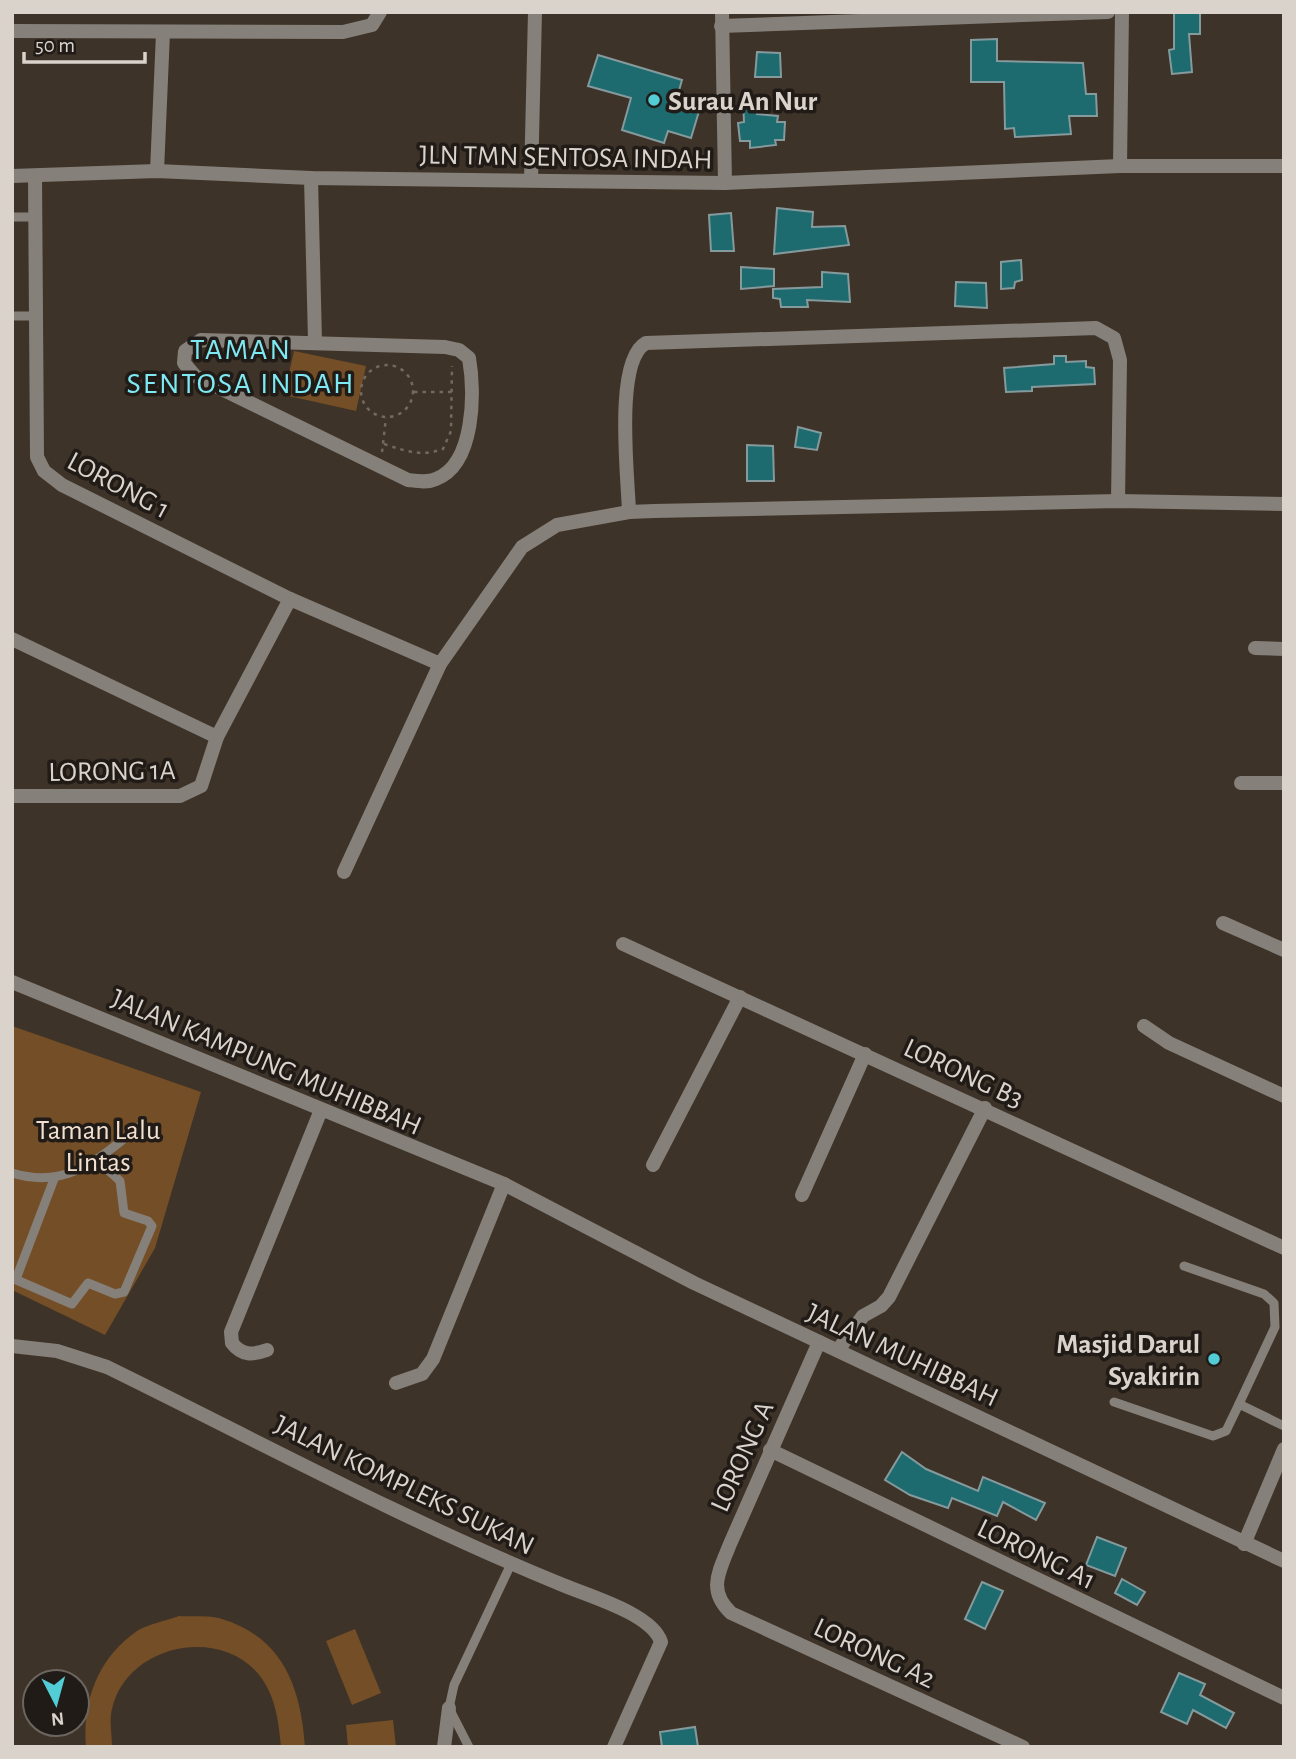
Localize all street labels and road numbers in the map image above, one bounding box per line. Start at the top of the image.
street label: JLN TMN SENTOSA INDAH [419,141,713,175]
street label: LORONG 1 [62,447,174,524]
street label: LORONG 1A [48,757,176,787]
street label: JALAN KAMPUNG MUHIBBAH [107,985,425,1141]
street label: LORONG B3 [899,1034,1027,1114]
street label: JALAN MUHIBBAH [802,1299,1002,1412]
street label: LORONG A [706,1397,780,1516]
street label: JALAN KOMPLEKS SUKAN [270,1411,538,1561]
street label: LORONG A1 [973,1514,1100,1595]
street label: LORONG A2 [809,1614,939,1694]

